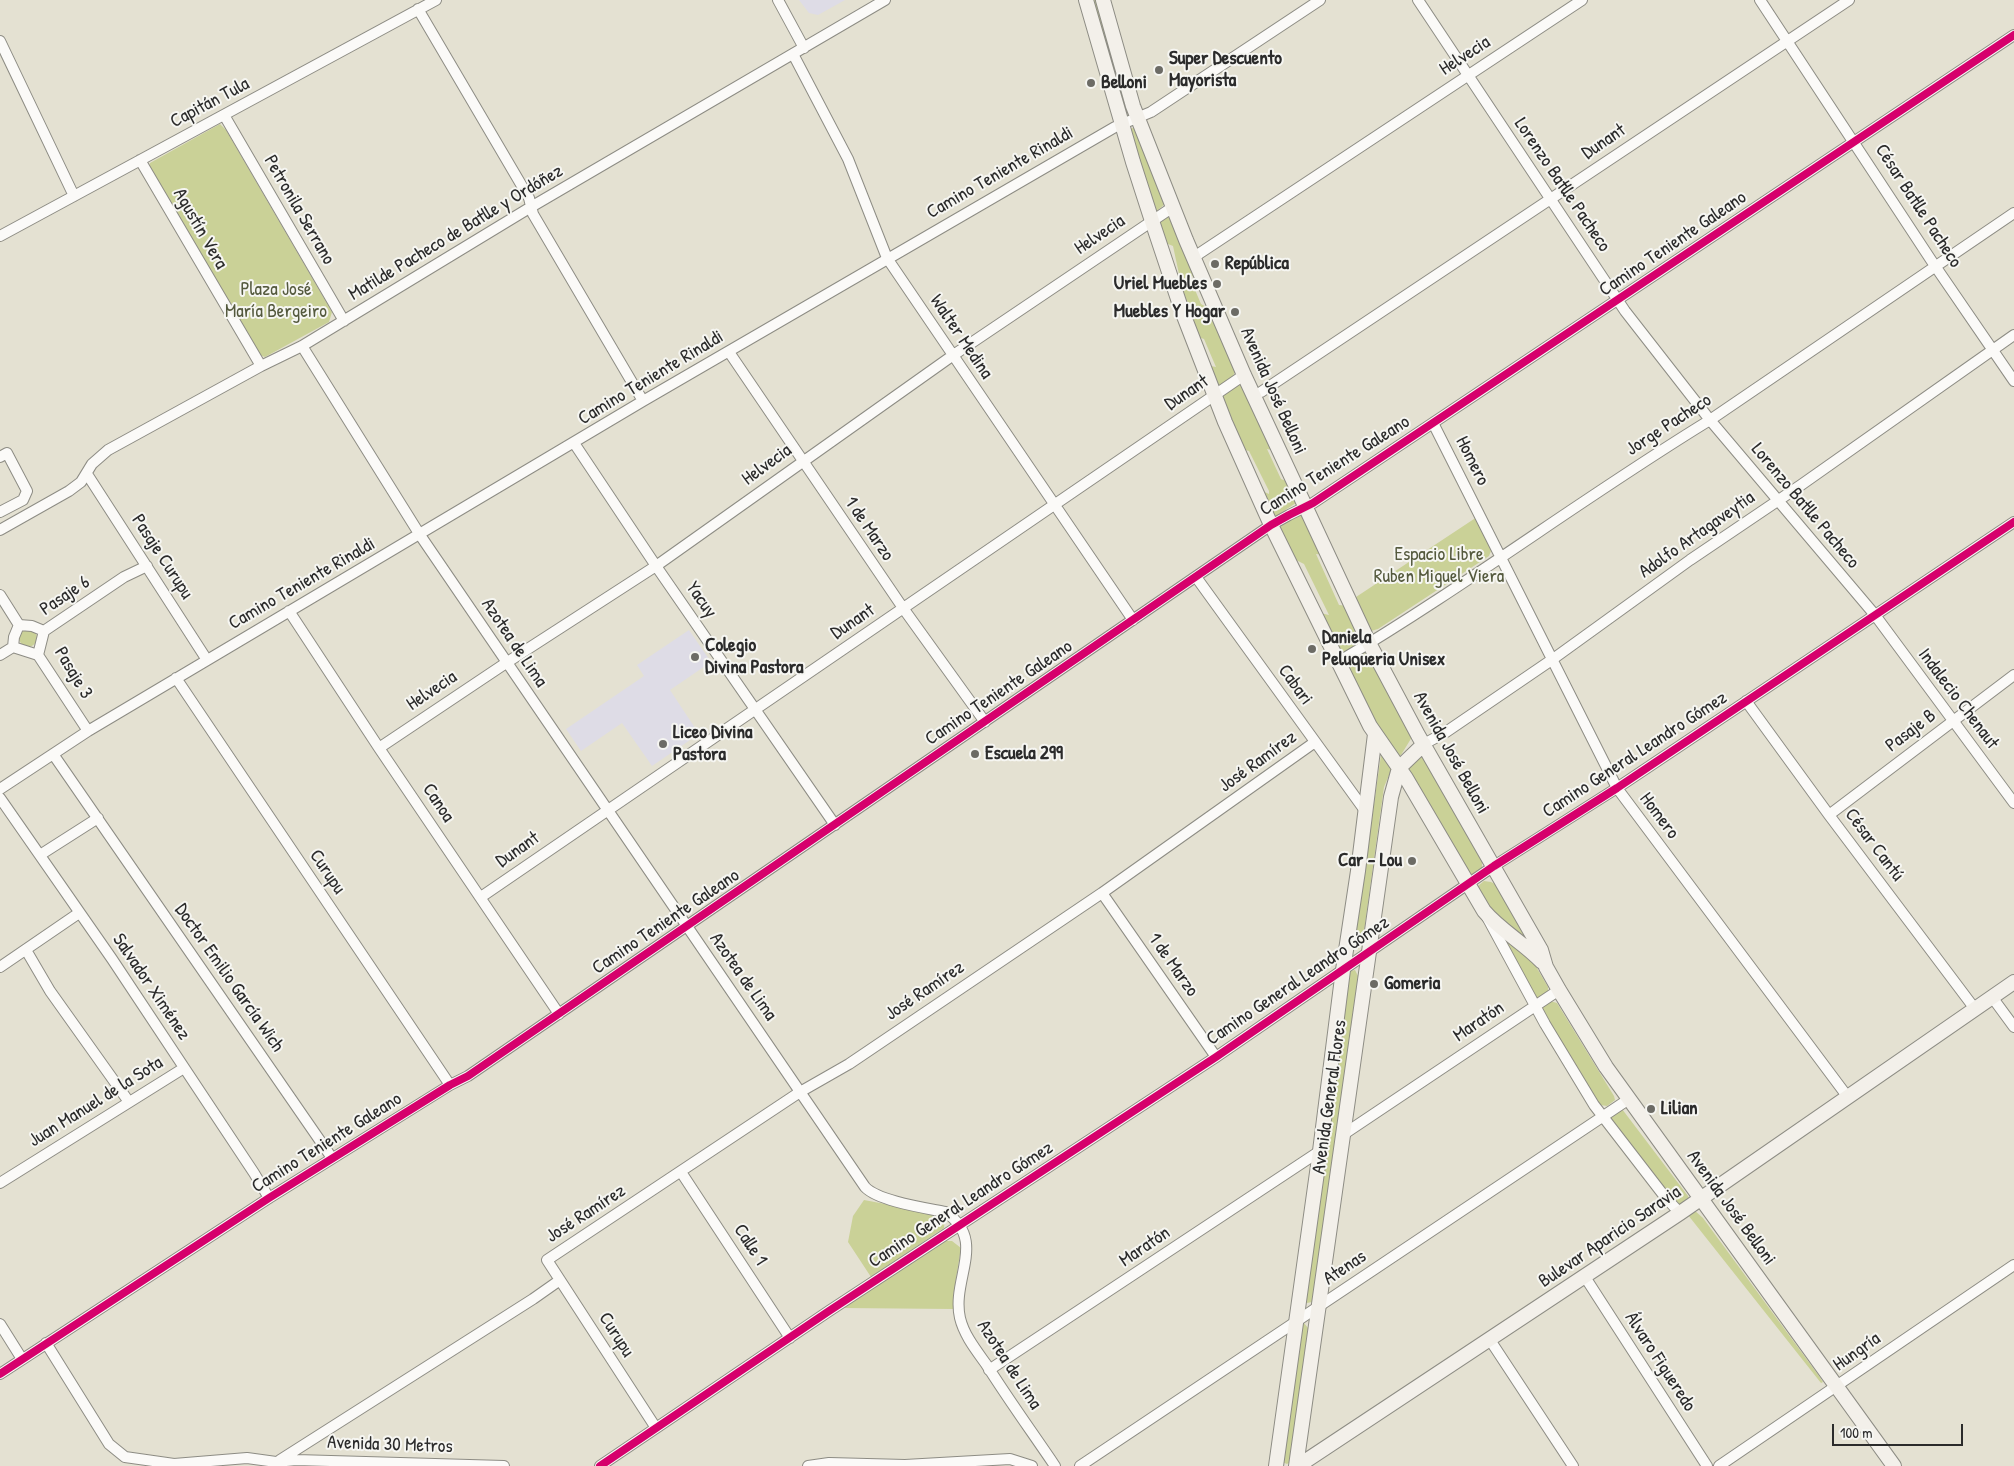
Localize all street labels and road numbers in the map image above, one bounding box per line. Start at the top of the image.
street label: Helvecia [1435,31,1495,81]
street label: Capitán Tula [167,73,253,133]
street label: Lorenzo Batlle Pacheco [1509,114,1615,256]
street label: Dunant [1578,119,1630,165]
street label: Camino Teniente Rinaldi [923,122,1077,224]
street label: César Batlle Pacheco [1870,140,1966,272]
street label: Petronila Serrano [258,151,340,269]
street label: Matilde Pacheco de Batlle y Ordóñez [345,160,567,306]
street label: Agustín Vera [168,185,232,273]
street label: Camino Teniente Galeano [1595,186,1751,302]
street label: Helvecia [1071,210,1129,260]
street label: Walter Medina [925,291,997,383]
street label: Avenida José Belloni [1235,324,1311,458]
street label: Camino Teniente Rinaldi [574,326,728,430]
street label: Dunant [1161,370,1213,416]
street label: Jorge Pacheco [1622,389,1716,461]
street label: Camino Teniente Galeano [1256,411,1414,521]
street label: Homero [1450,433,1494,489]
street label: Helvecia [738,439,796,491]
street label: Lorenzo Batlle Pacheco [1746,439,1864,573]
street label: Adolfo Artagaveytia [1635,487,1759,583]
street label: 1 de Marzo [839,493,899,565]
street label: Pasaje Curupu [126,510,198,604]
street label: Camino Teniente Rinaldi [225,533,379,635]
street label: Pasaje 6 [36,571,94,621]
street label: Yacuy [681,578,721,622]
street label: Azotea de Lima [476,594,552,692]
street label: Dunant [827,599,879,645]
street label: Camino Teniente Galeano [921,635,1077,751]
street label: Pasaje 3 [49,643,97,703]
street label: Indalecio Chenaut [1913,644,2003,754]
street label: Cabari [1273,660,1317,710]
street label: Helvecia [403,666,461,716]
street label: Camino General Leandro Gómez [1538,687,1732,823]
street label: Avenida José Belloni [1408,688,1494,818]
street label: Pasaje B [1881,705,1941,757]
street label: José Ramírez [1215,726,1301,798]
street label: Canoa [417,779,459,827]
street label: Homero [1634,788,1684,844]
street label: César Cantú [1839,804,1909,886]
street label: Dunant [492,827,544,873]
street label: Curupu [304,845,350,899]
street label: Camino Teniente Galeano [588,864,744,980]
street label: Doctor Emilio García Wich [169,900,289,1056]
street label: Camino General Leandro Gómez [1202,911,1394,1051]
street label: Salvador Ximénez [107,929,195,1045]
street label: Azotea de Lima [704,929,782,1025]
street label: 1 de Marzo [1143,929,1203,1001]
street label: José Ramírez [881,956,969,1026]
street label: Maratón [1449,997,1509,1047]
street label: Avenida General Flores [1308,1018,1352,1176]
street label: Juan Manuel de la Sota [25,1052,167,1152]
street label: Camino Teniente Galeano [248,1088,406,1198]
street label: Camino General Leandro Gómez [864,1137,1058,1273]
street label: Avenida José Belloni [1682,1146,1780,1270]
street label: José Ramírez [542,1180,630,1248]
street label: Bulevar Aparicio Saravia [1534,1181,1686,1293]
street label: Calle 1 [728,1220,772,1270]
street label: Maratón [1115,1222,1175,1272]
street label: Atenas [1319,1245,1371,1291]
street label: Curupu [593,1308,639,1362]
street label: Álvaro Figueredo [1619,1308,1701,1416]
street label: Azotea de Lima [972,1316,1046,1414]
street label: Hungría [1829,1328,1885,1376]
street label: Avenida 30 Metros [327,1431,453,1459]

